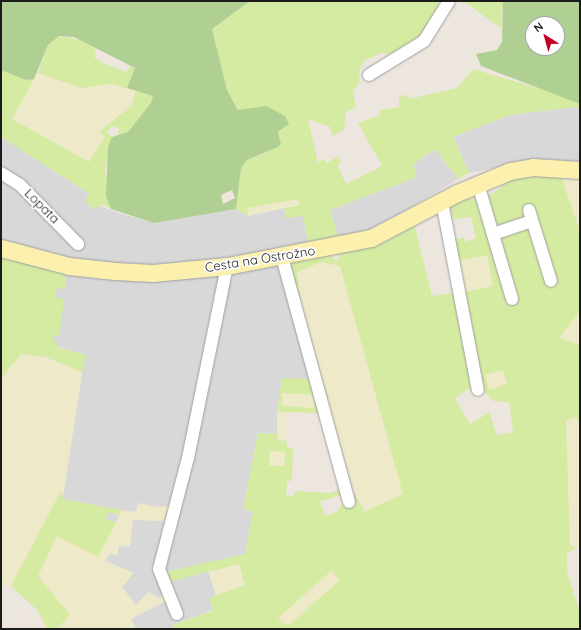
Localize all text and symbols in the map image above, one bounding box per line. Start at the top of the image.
north arrow [525,16,565,56]
text: N [531,19,546,35]
street label: Lopata [21,185,63,227]
street label: Cesta na Ostrožno [204,243,316,275]

